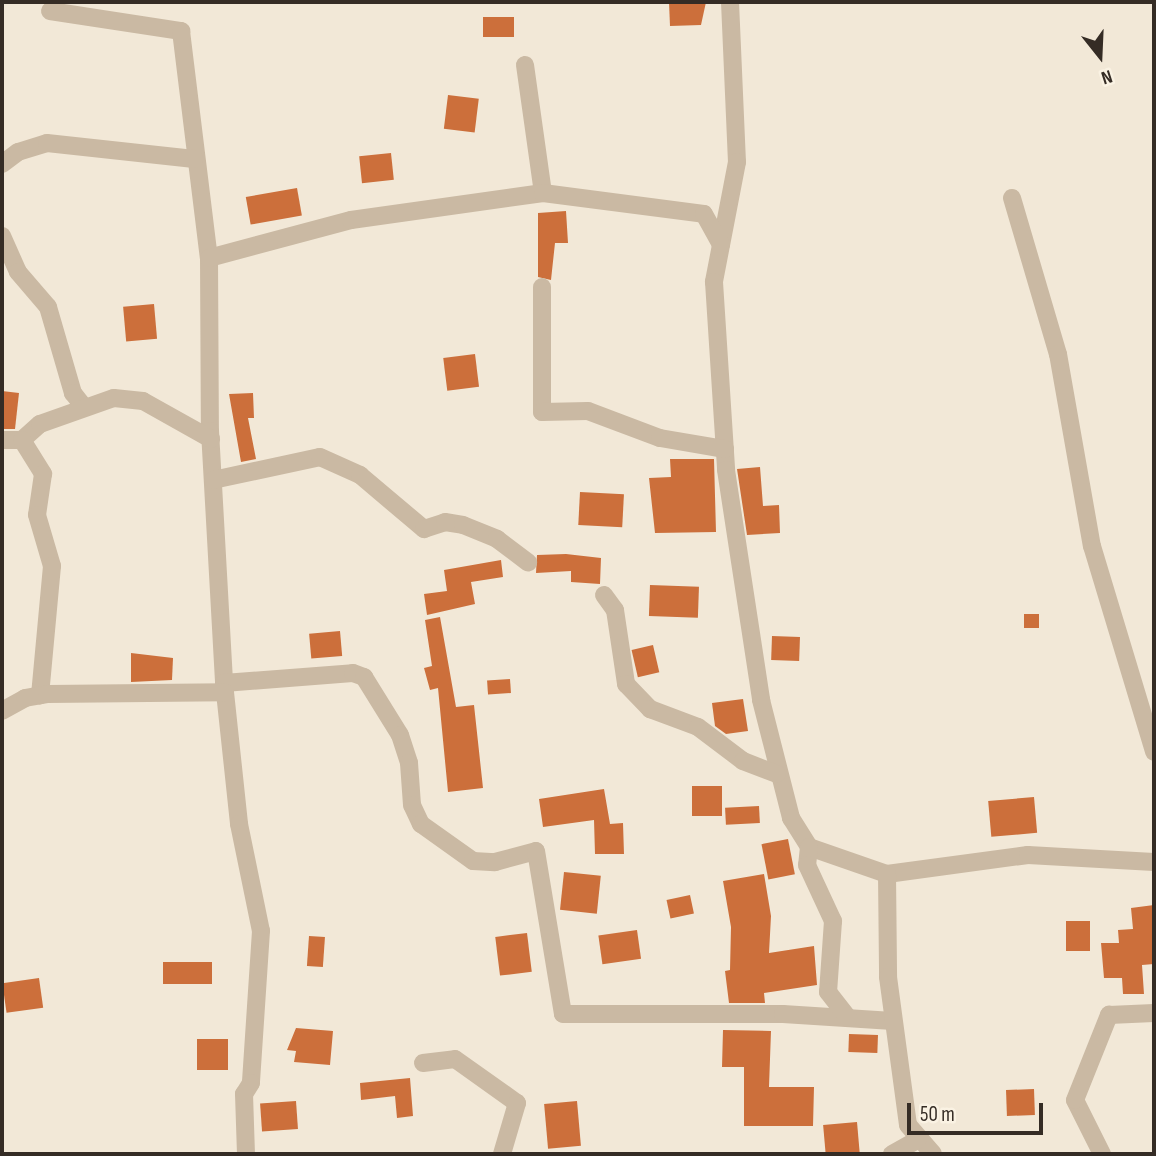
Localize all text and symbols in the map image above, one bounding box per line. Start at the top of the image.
north arrow [1065,21,1135,91]
text: N [1098,64,1115,89]
scale bar [911,1090,1048,1134]
text: 50 m [920,1102,955,1127]

